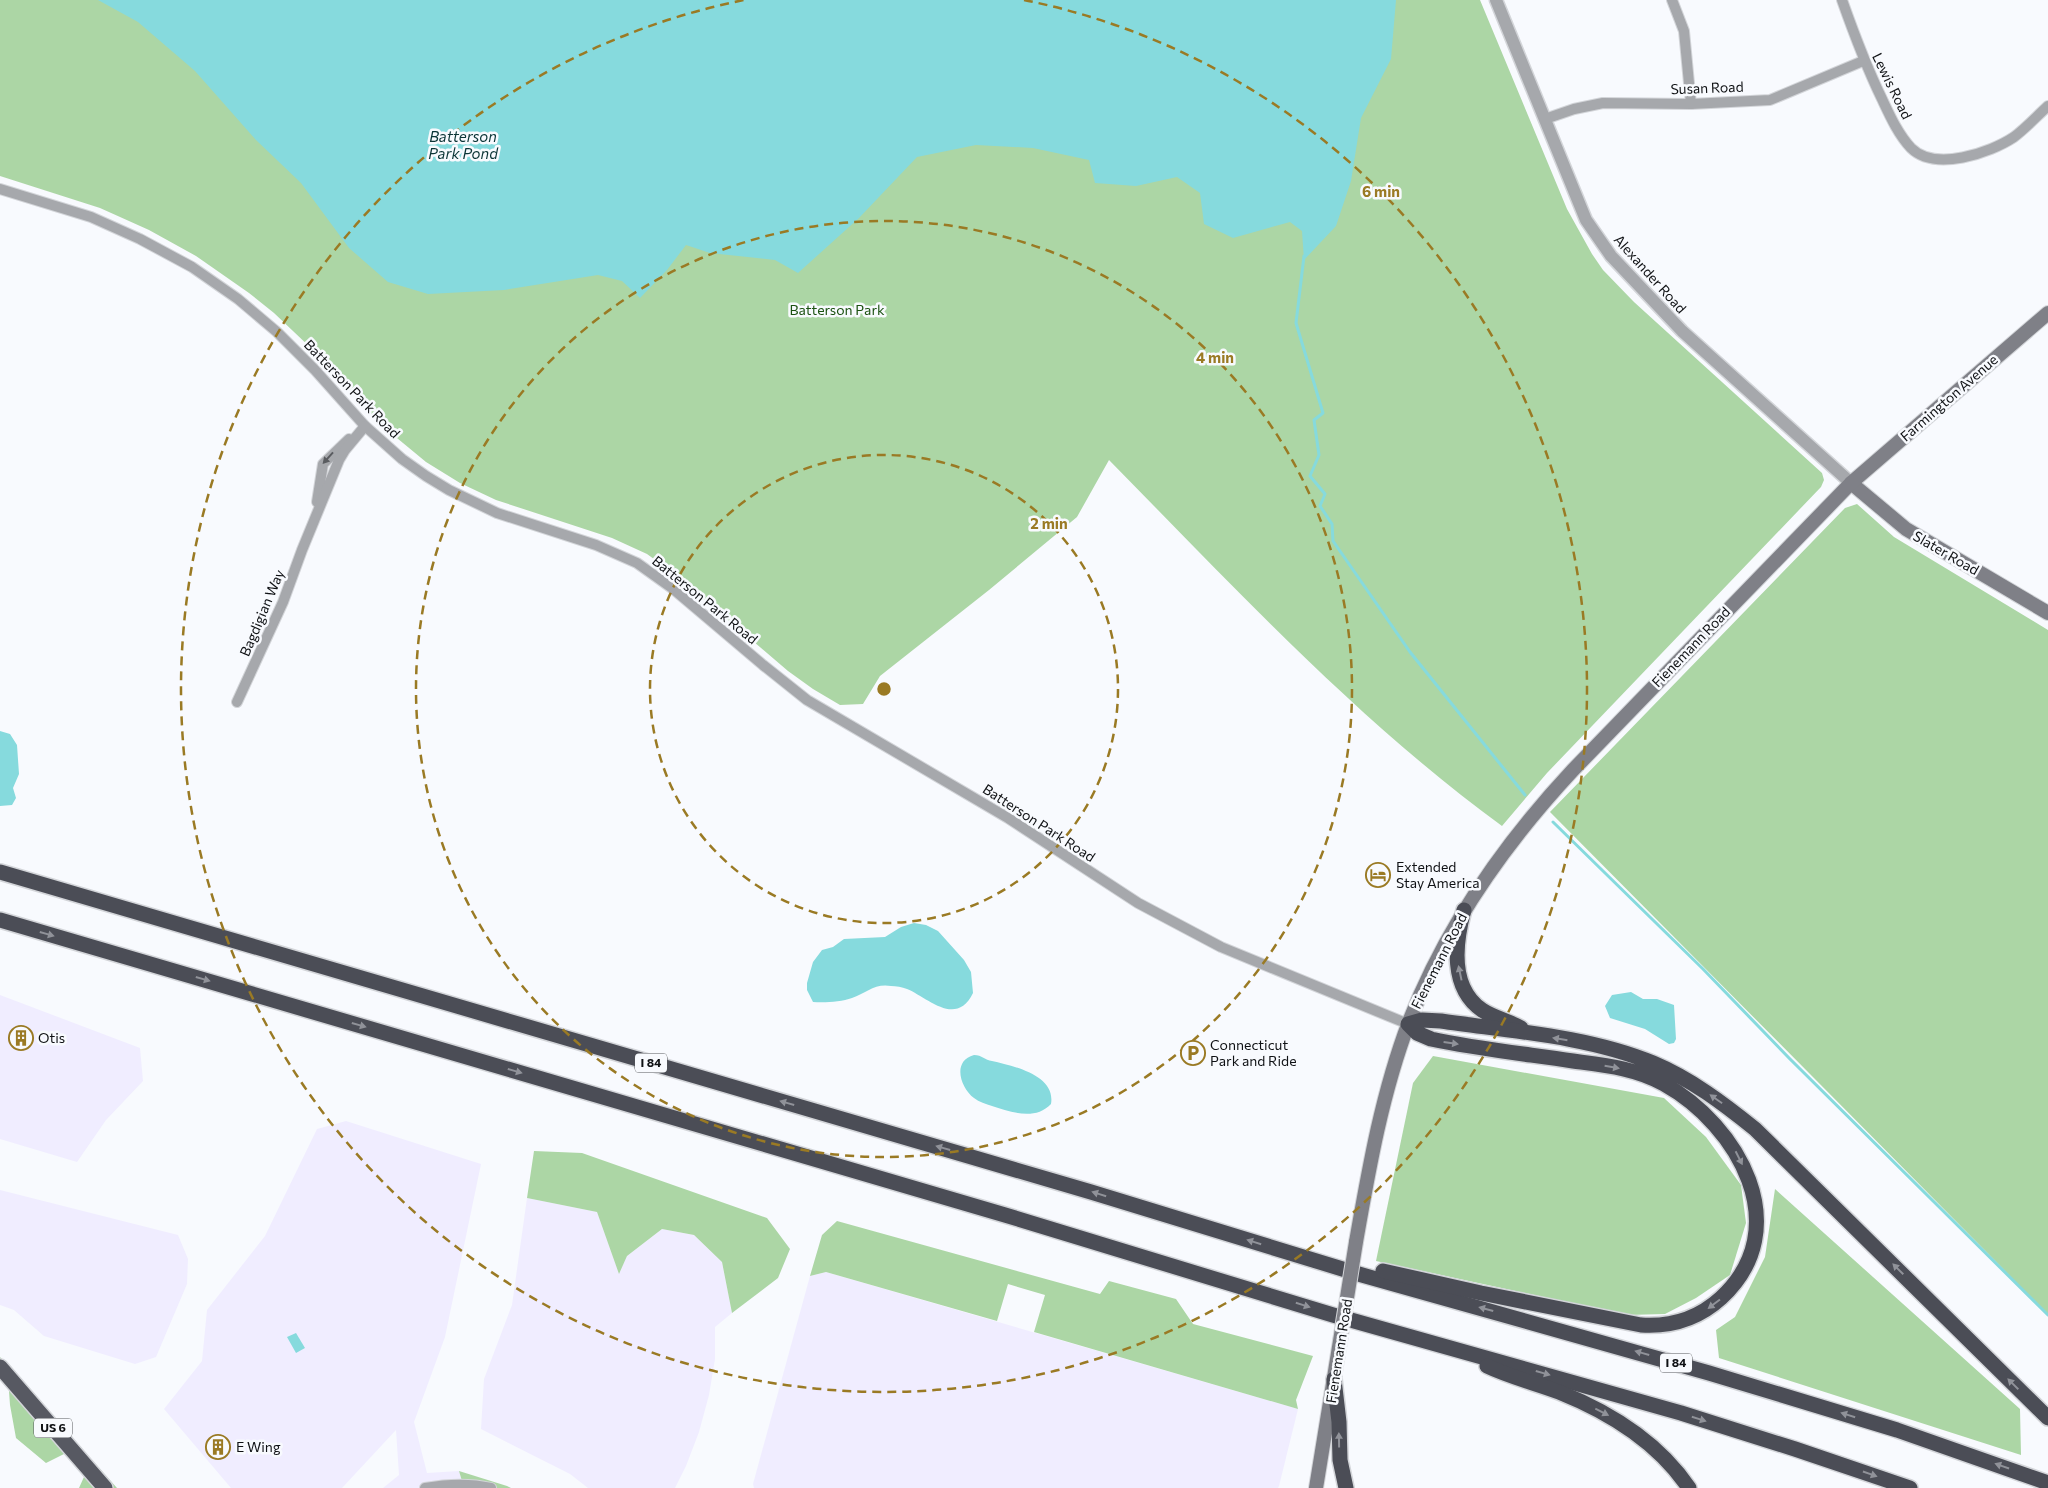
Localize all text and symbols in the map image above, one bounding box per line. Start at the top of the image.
street label: Lewis Road [1869,50,1916,122]
street label: Susan Road [1670,78,1744,97]
water label: Batterson Park Pond [428,127,499,162]
text: 6 min [1362,182,1400,200]
street label: Alexander Road [1611,231,1690,316]
park label: Batterson Park [789,301,885,318]
street label: Batterson Park Road [301,336,404,442]
text: 4 min [1196,348,1234,366]
street label: Farmington Avenue [1897,351,2001,445]
one-way arrow [323,451,334,464]
text: 2 min [1030,514,1068,532]
street label: Slater Road [1910,527,1982,578]
street label: Batterson Park Road [649,552,761,647]
street label: Bagdigian Way [236,567,287,659]
street label: Fienemann Road [1648,603,1733,690]
centre of rings [875,680,893,698]
street label: Batterson Park Road [980,780,1099,865]
place label: Extended Stay America [1396,858,1480,891]
hotel icon: Extended Stay America [1365,862,1391,888]
street label: Fienemann Road [1407,910,1470,1012]
one-way arrow [39,930,54,938]
one-way arrow [1455,965,1463,981]
one-way arrow [195,976,210,984]
one-way arrow [351,1022,366,1030]
building icon: Otis [8,1025,34,1051]
place label: Otis [38,1029,65,1046]
one-way arrow [1551,1034,1567,1042]
place label: Connecticut Park and Ride [1210,1036,1297,1069]
one-way arrow [1444,1039,1460,1047]
parking icon: Connecticut Park and Ride [1180,1040,1206,1066]
road number: I 84 [635,1054,667,1072]
one-way arrow [1604,1063,1620,1071]
one-way arrow [507,1067,522,1075]
one-way arrow [1709,1094,1722,1104]
one-way arrow [780,1098,795,1106]
one-way arrow [936,1144,951,1152]
one-way arrow [1735,1151,1743,1166]
one-way arrow [1092,1190,1107,1198]
one-way arrow [1247,1237,1262,1245]
one-way arrow [1892,1264,1904,1276]
street label: Fienemann Road [1322,1298,1355,1404]
one-way arrow [1708,1298,1721,1309]
one-way arrow [1295,1302,1310,1310]
one-way arrow [1478,1305,1493,1313]
one-way arrow [1634,1349,1649,1357]
road number: I 84 [1660,1354,1692,1372]
one-way arrow [1535,1370,1550,1378]
one-way arrow [2008,1378,2020,1390]
one-way arrow [1595,1408,1610,1416]
one-way arrow [1840,1411,1855,1419]
one-way arrow [1691,1416,1706,1423]
road number: US 6 [34,1419,72,1438]
one-way arrow [1335,1432,1343,1448]
building icon: E Wing [205,1434,231,1460]
place label: E Wing [236,1438,281,1455]
one-way arrow [1994,1462,2009,1470]
one-way arrow [1863,1470,1878,1478]

